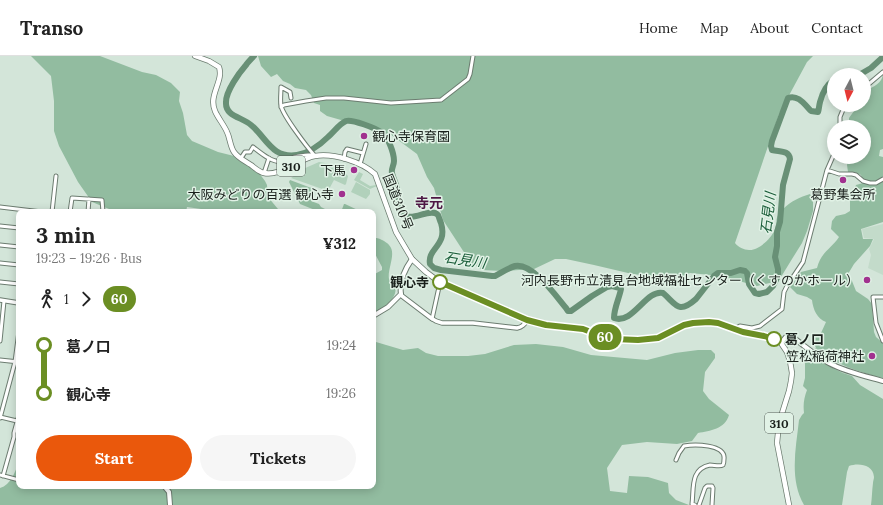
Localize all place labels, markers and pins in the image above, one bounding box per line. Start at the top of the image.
place label: 観心寺保育園 [372,128,450,145]
marker: 観心寺保育園 [359,131,369,141]
place label: 下馬 [320,162,346,179]
marker: 下馬 [349,165,359,175]
marker: 葛野集会所 [838,175,848,185]
place label: 大阪みどりの百選 観心寺 [188,186,334,203]
place label: 葛野集会所 [810,186,876,203]
marker: 大阪みどりの百選 観心寺 [337,189,347,199]
place label: 河内長野市立清見台地域福祉センター（くすのかホール） [521,272,859,289]
place label: 観心寺 [390,274,429,291]
marker: 観心寺 [432,274,448,290]
marker: 河内長野市立清見台地域福祉センター（くすのかホール） [862,275,872,285]
marker: 葛ノ口 [766,331,782,347]
place label: 葛ノ口 [785,331,824,348]
place label: 笠松稲荷神社 [786,348,864,365]
marker: 笠松稲荷神社 [867,351,877,361]

